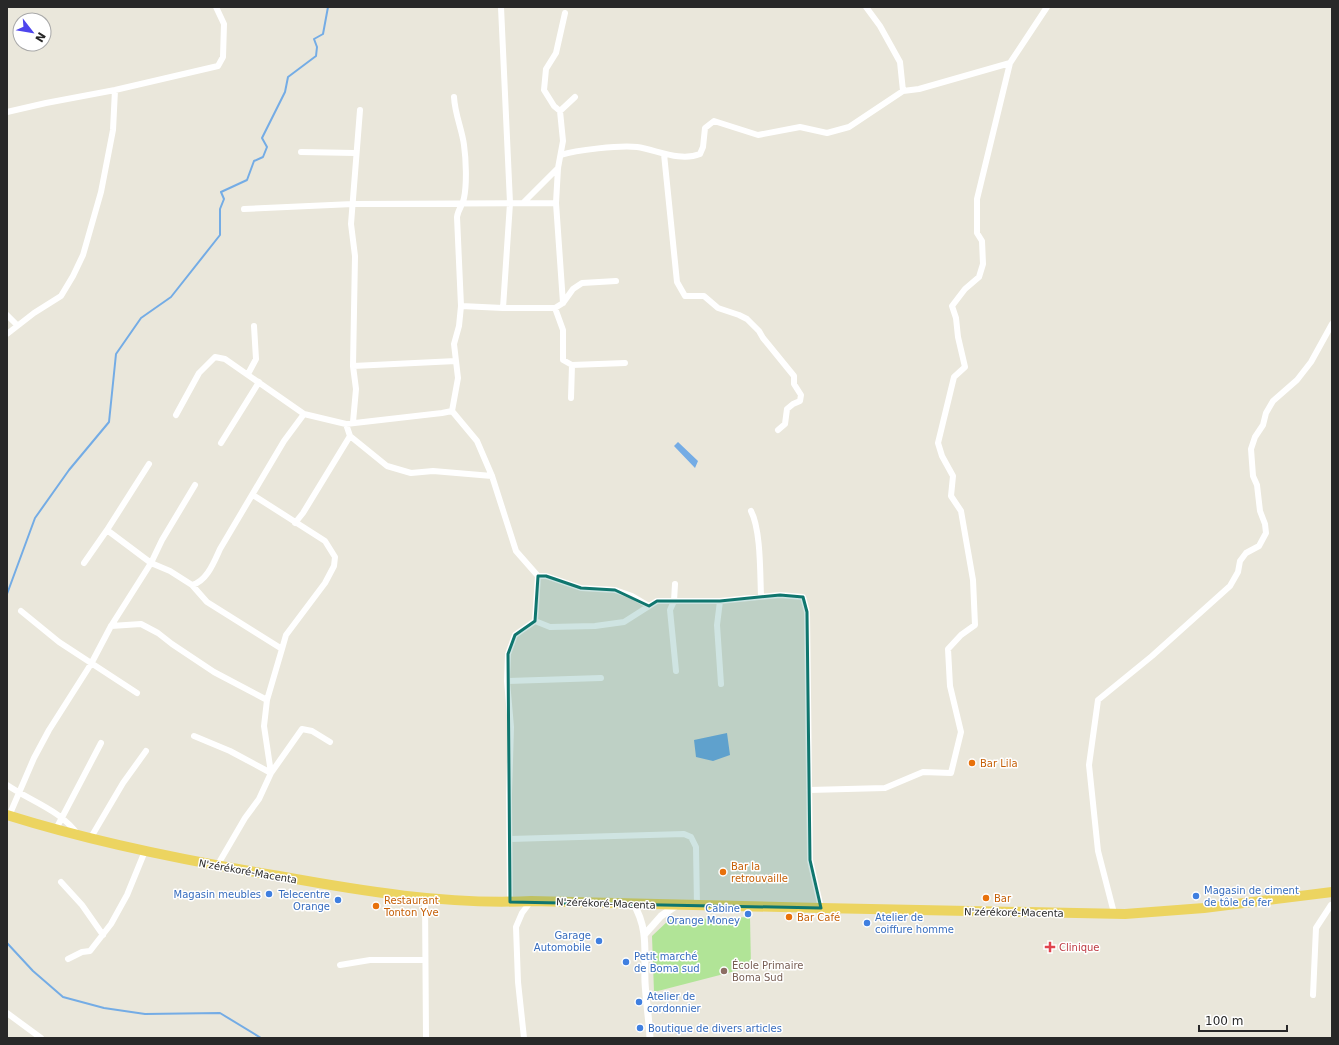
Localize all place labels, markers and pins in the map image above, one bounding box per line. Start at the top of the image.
marker: Bar Lila [967,758,977,768]
place label: Bar Lila [980,758,1018,769]
place label: Bar la retrouvaille [731,861,788,884]
marker: Bar la retrouvaille [718,867,728,877]
place label: Magasin de ciment de tôle de fer [1204,885,1299,908]
place label: Magasin meubles [174,889,261,900]
marker: Magasin meubles [264,889,274,899]
place label: Telecentre Orange [278,889,330,912]
marker: Magasin de ciment de tôle de fer [1191,891,1201,901]
marker: Bar [981,893,991,903]
place label: Bar [994,893,1012,904]
marker: Telecentre Orange [333,895,343,905]
place label: Restaurant Tonton Yve [383,895,439,918]
marker: Restaurant Tonton Yve [371,901,381,911]
place label: Cabine Orange Money [667,903,740,926]
marker: Cabine Orange Money [743,909,753,919]
marker: Bar Café [784,912,794,922]
place label: Bar Café [797,912,840,923]
place label: Atelier de coiffure homme [875,912,954,935]
marker: Atelier de coiffure homme [862,918,872,928]
place label: Garage Automobile [534,930,591,953]
marker: Garage Automobile [594,936,604,946]
marker: Clinique [1044,941,1056,953]
place label: Clinique [1059,942,1100,953]
place label: Petit marché de Boma sud [634,951,700,974]
marker: Petit marché de Boma sud [621,957,631,967]
place label: École Primaire Boma Sud [732,959,803,983]
marker: École Primaire Boma Sud [719,966,729,976]
place label: Atelier de cordonnier [647,991,702,1014]
marker: Atelier de cordonnier [634,997,644,1007]
marker: Boutique de divers articles [635,1023,645,1033]
place label: Boutique de divers articles [648,1023,782,1034]

